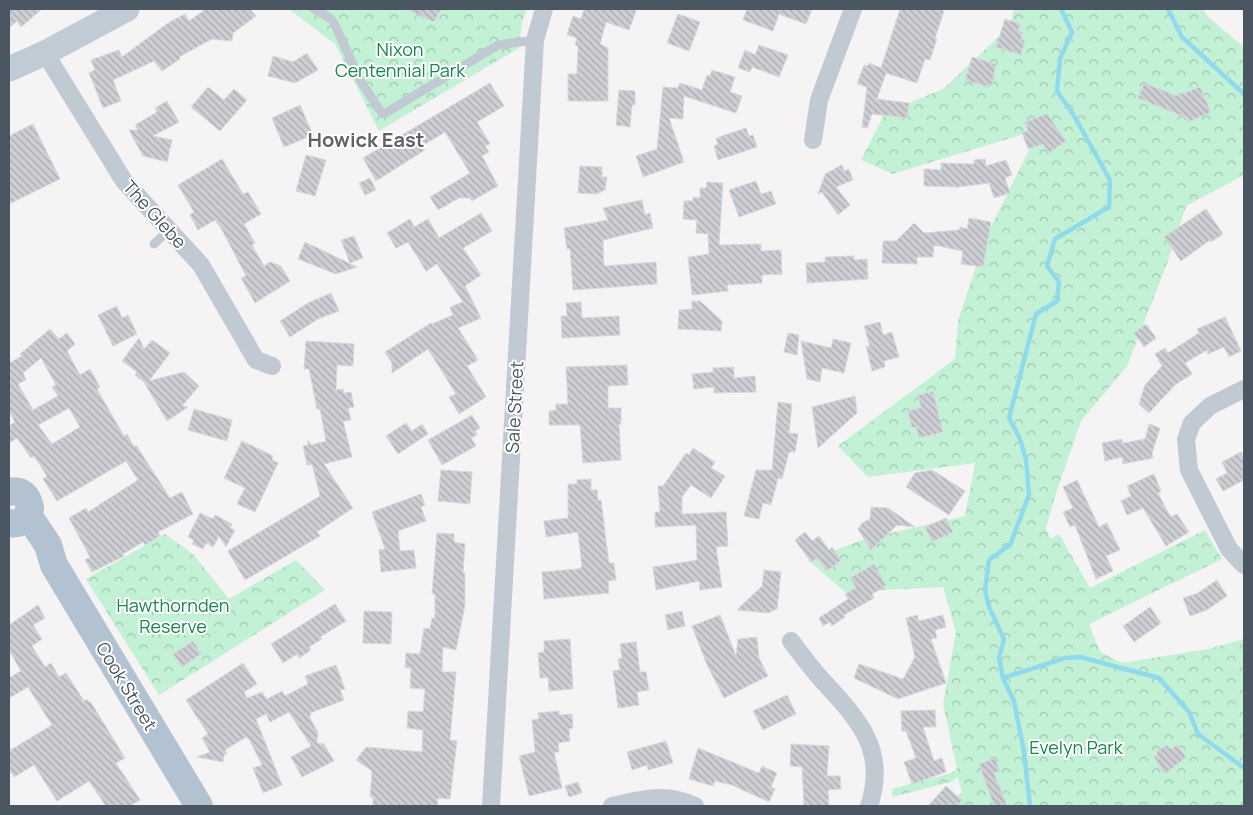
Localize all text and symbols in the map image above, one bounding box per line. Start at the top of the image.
park label: Nixon Centennial Park [335,37,466,82]
district label: Howick East [307,126,425,153]
street label: The Glebe [118,175,192,253]
street label: Sale Street [500,360,528,454]
park label: Hawthornden Reserve [116,593,230,638]
street label: Cook Street [91,637,163,735]
park label: Evelyn Park [1029,735,1124,759]

